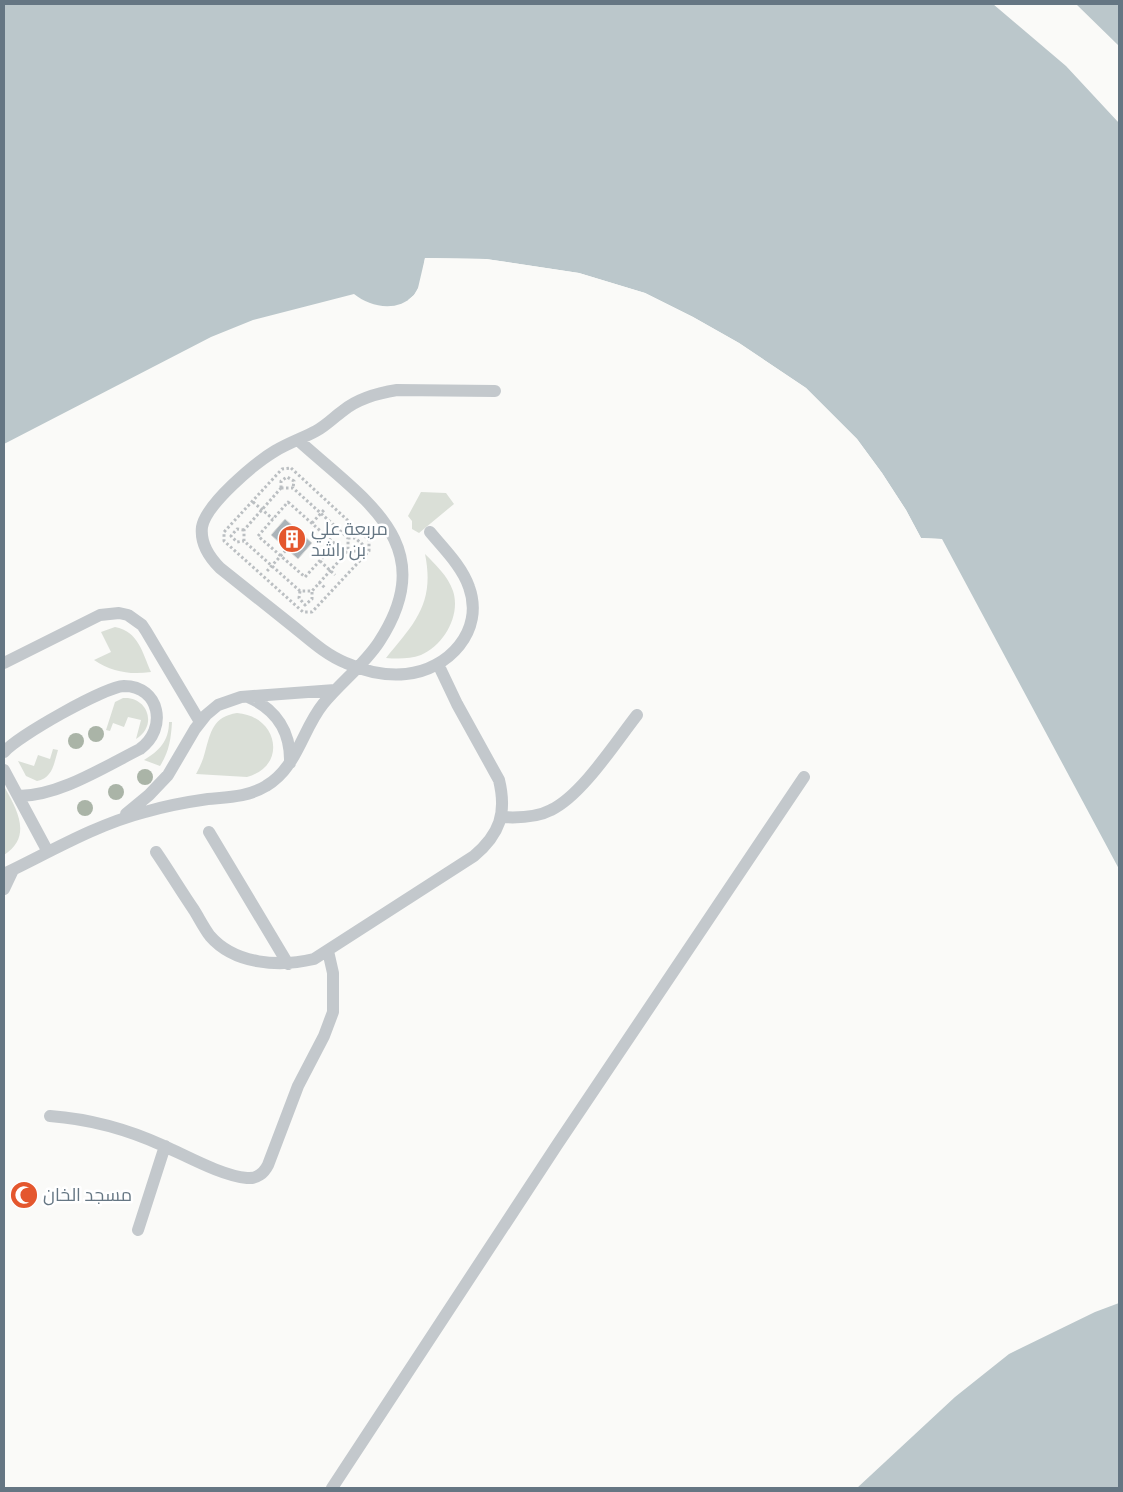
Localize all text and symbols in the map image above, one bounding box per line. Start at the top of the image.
place label: مربعة علي بن راشد [311,516,388,561]
building icon: مربعة علي بن راشد [277,524,307,554]
mosque icon: مسجد الخان [9,1180,39,1210]
place label: مسجد الخان [43,1182,132,1206]

